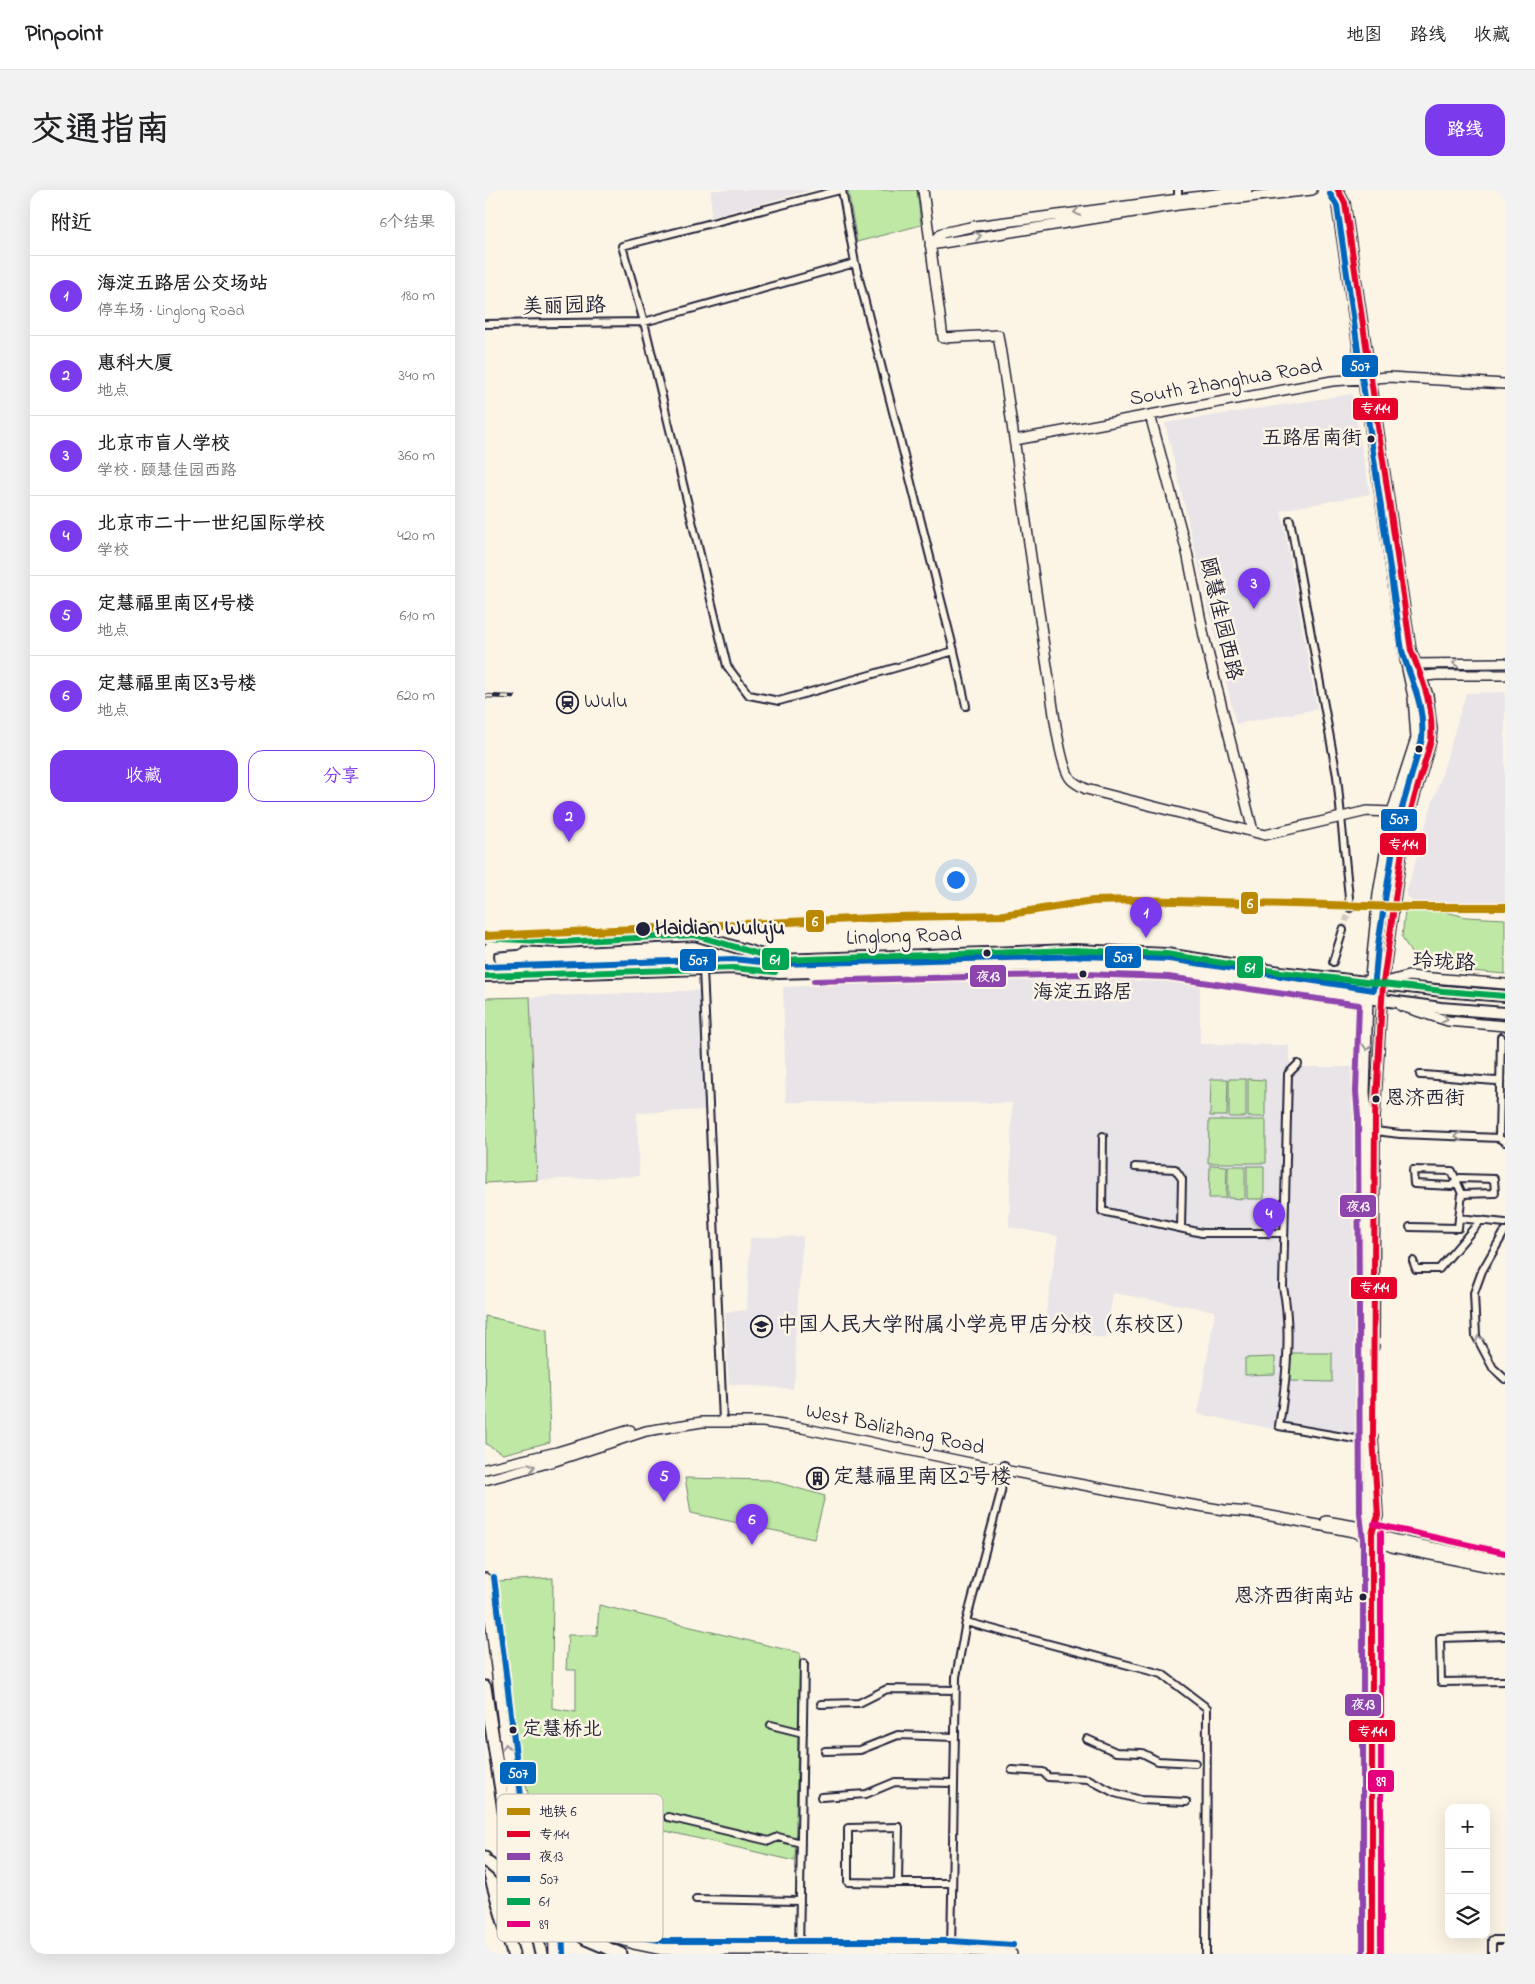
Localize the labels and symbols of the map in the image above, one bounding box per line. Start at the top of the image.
one-way arrow [1072,206,1080,217]
one-way arrow [975,231,983,242]
street label: 美丽园路 [522,291,606,323]
street label: South Zhanghua Road [1127,351,1325,417]
line badge: 507 [1341,354,1379,378]
text: 507 [1350,357,1370,378]
line badge: 专144 [1352,397,1399,421]
text: 专144 [1360,399,1390,420]
place label: 五路居南街 [1262,425,1362,454]
marker: 五路居南街 [1366,434,1376,444]
street label: 颐慧佳园西路 [1191,554,1249,684]
pin: 3 [1238,568,1270,609]
one-way arrow [1452,658,1460,668]
place label: Wulu [584,687,628,717]
station icon: Wulu [556,690,580,714]
unlabelled marker [1414,744,1424,754]
pin: 2 [553,801,585,842]
line badge: 507 [1380,808,1418,832]
text: 507 [1389,810,1409,831]
line badge: 专144 [1379,832,1427,856]
text: 专144 [1388,835,1418,856]
your location [943,867,969,893]
line badge: 6 [1240,891,1259,915]
text: 6 [1246,894,1254,915]
pin: 1 [1130,897,1162,938]
line badge: 6 [805,909,825,933]
text: 6 [811,912,819,933]
place label: Haidian Wuluju [655,914,785,944]
marker: Haidian Wuluju [634,920,652,938]
street label: Linglong Road [846,920,963,956]
line badge: 507 [1104,945,1142,969]
street label: 玲珑路 [1412,946,1476,980]
line badge: 61 [761,947,790,971]
line badge: 507 [679,948,717,972]
unlabelled marker [982,948,992,958]
text: 507 [1113,948,1133,969]
text: 61 [769,950,781,971]
text: 507 [688,951,708,972]
line badge: 61 [1236,955,1264,979]
text: 61 [1244,958,1256,979]
line badge: 夜13 [969,964,1007,988]
text: 夜13 [976,967,1000,988]
marker: 海淀五路居 [1078,969,1088,979]
place label: 海淀五路居 [1033,979,1133,1008]
one-way arrow [1440,1013,1449,1024]
one-way arrow [1361,1043,1372,1051]
place label: 恩济西街 [1385,1085,1465,1114]
marker: 恩济西街 [1371,1094,1381,1104]
one-way arrow [1454,1130,1462,1141]
line badge: 夜13 [1339,1194,1377,1218]
text: 夜13 [1346,1197,1370,1218]
pin: 4 [1253,1198,1285,1239]
line badge: 专144 [1350,1276,1398,1300]
text: 专144 [1359,1278,1389,1299]
place label: 中国人民大学附属小学亮甲店分校（东校区） [777,1311,1197,1341]
school or university icon: 中国人民大学附属小学亮甲店分校（东校区） [749,1314,773,1338]
one-way arrow [1475,1335,1485,1344]
street label: West Balizhang Road [802,1396,987,1466]
pin: 5 [648,1461,680,1502]
one-way arrow [528,1462,536,1473]
place label: 定慧福里南区2号楼 [833,1463,1011,1493]
building icon: 定慧福里南区2号楼 [805,1466,829,1490]
pin: 6 [736,1504,768,1545]
place label: 恩济西街南站 [1234,1583,1354,1612]
marker: 恩济西街南站 [1358,1592,1368,1602]
line badge: 夜13 [1344,1693,1382,1717]
text: 夜13 [1351,1695,1375,1716]
place label: 定慧桥北 [522,1716,602,1745]
line badge: 专144 [1348,1719,1396,1743]
text: 专144 [1357,1722,1387,1743]
marker: 定慧桥北 [508,1725,518,1735]
one-way arrow [501,1743,512,1751]
line badge: 507 [499,1761,537,1785]
text: 507 [508,1764,528,1785]
line badge: 89 [1367,1769,1395,1793]
text: 89 [1375,1772,1387,1793]
legend [497,1794,663,1942]
text: 地铁 6 [539,1802,577,1823]
text: 专144 [539,1825,569,1846]
text: 夜13 [539,1847,563,1868]
text: 507 [539,1870,559,1891]
text: 61 [539,1892,550,1913]
text: 89 [539,1915,549,1936]

